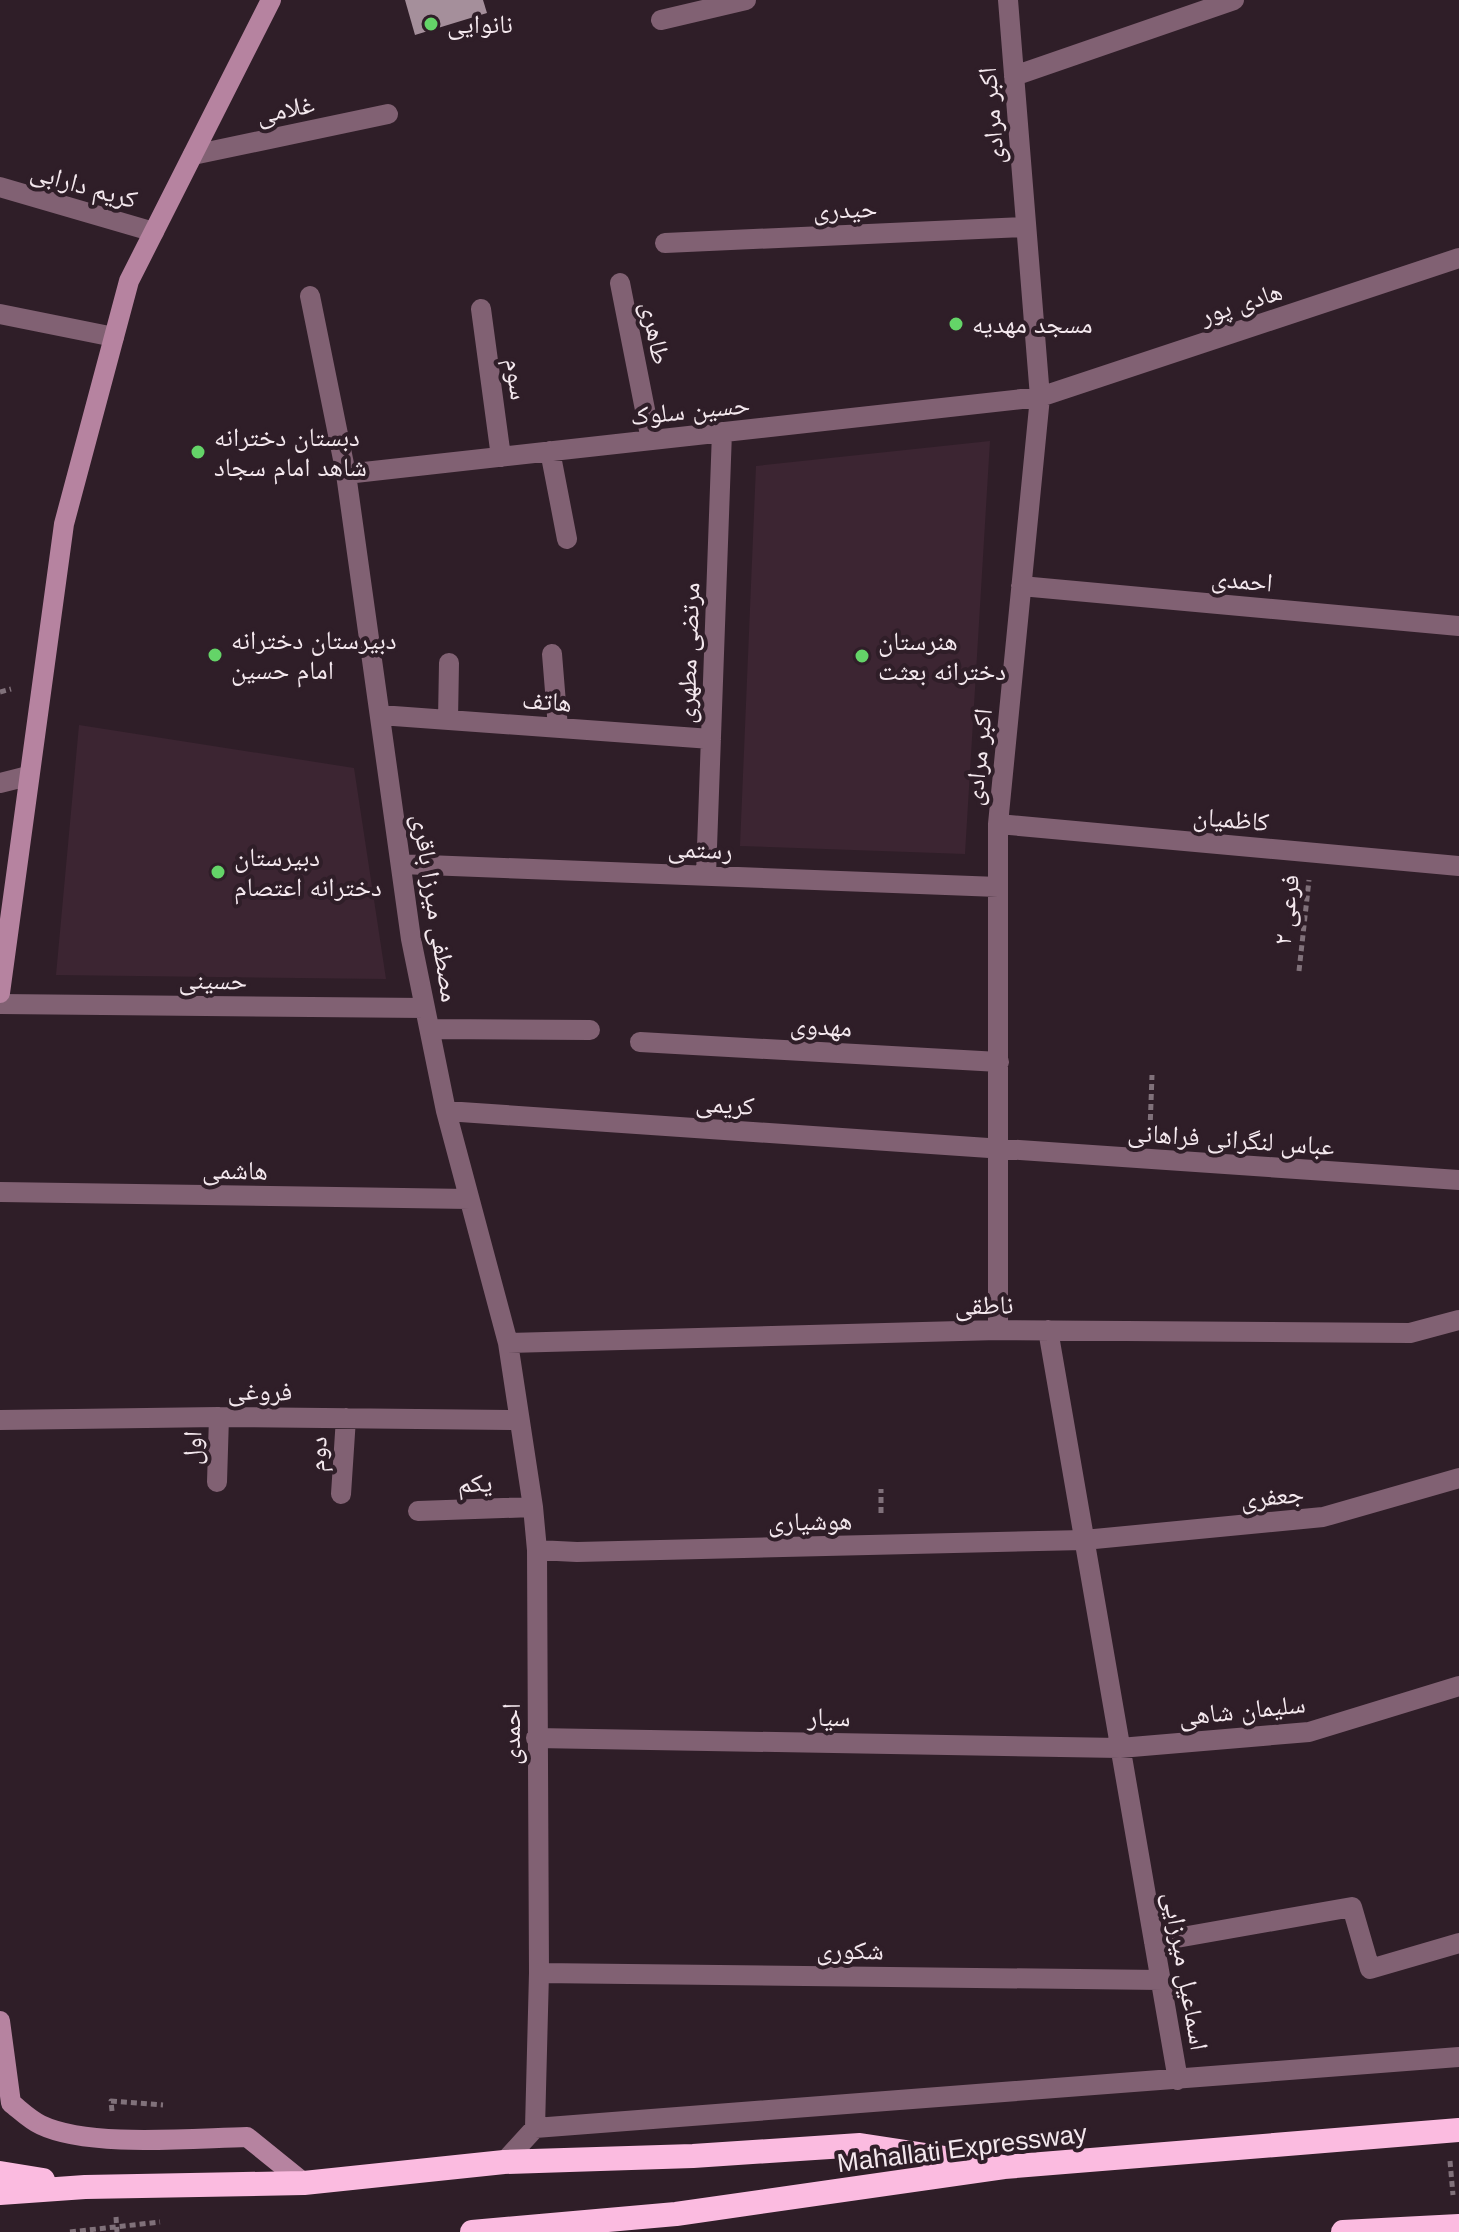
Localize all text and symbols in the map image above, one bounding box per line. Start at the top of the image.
place label: نانوایی [447,9,513,40]
marker: نانوایی [422,15,440,33]
street label: اکبر مرادی [972,66,1011,166]
street label: غلامی [253,88,317,131]
street label: کریم دارابی [27,156,141,216]
street label: حیدری [812,193,878,226]
street label: هادی پور [1195,276,1286,332]
street label: طاهری [634,299,677,367]
place label: مسجد مهدیه [972,309,1093,339]
marker: مسجد مهدیه [947,315,965,333]
street label: سوم [496,356,535,402]
street label: حسین سلوک [629,389,751,432]
place label: دبستان دخترانه شاهد امام سجاد [214,422,367,485]
marker: دبستان دخترانه شاهد امام سجاد [189,443,207,461]
street label: احمدی [1210,562,1274,599]
street label: مرتضی مطهری [671,582,706,724]
place label: دبیرستان دخترانه امام حسین [231,625,397,688]
place label: هنرستان دخترانه بعثت [878,626,1006,686]
marker: دبیرستان دخترانه امام حسین [206,646,224,664]
marker: هنرستان دخترانه بعثت [853,647,871,665]
street label: هاتف [521,684,573,718]
street label: اکبر مرادی [958,707,999,807]
street label: کاظمیان [1192,801,1271,838]
street label: مصطفی میرزا باقری [405,812,466,1004]
street label: رستمی [667,833,733,866]
place label: دبیرستان دخترانه اعتصام [234,842,382,905]
marker: دبیرستان دخترانه اعتصام [209,863,227,881]
street label: فرعی ۲ [1267,873,1306,947]
street label: حسینی [178,964,248,997]
street label: مهدوی [789,1009,853,1044]
street label: کریمی [695,1087,756,1122]
street label: عباس لنگرانی فراهانی [1127,1117,1335,1162]
street label: هاشمی [202,1154,268,1187]
street label: ناطقی [954,1289,1014,1322]
street label: فروغی [227,1375,293,1408]
street label: اول [176,1431,209,1465]
street label: دوم [301,1435,336,1473]
street label: یکم [457,1467,493,1501]
street label: جعفری [1239,1478,1305,1515]
street label: هوشیاری [767,1505,853,1538]
street label: سلیمان شاهی [1177,1688,1307,1733]
street label: سیار [806,1702,851,1732]
street label: احمدی [496,1703,527,1765]
street label: اسماعیل میرزایی [1156,1889,1215,2053]
street label: شکوری [816,1934,884,1967]
street label: Mahallati Expressway [835,2118,1089,2178]

